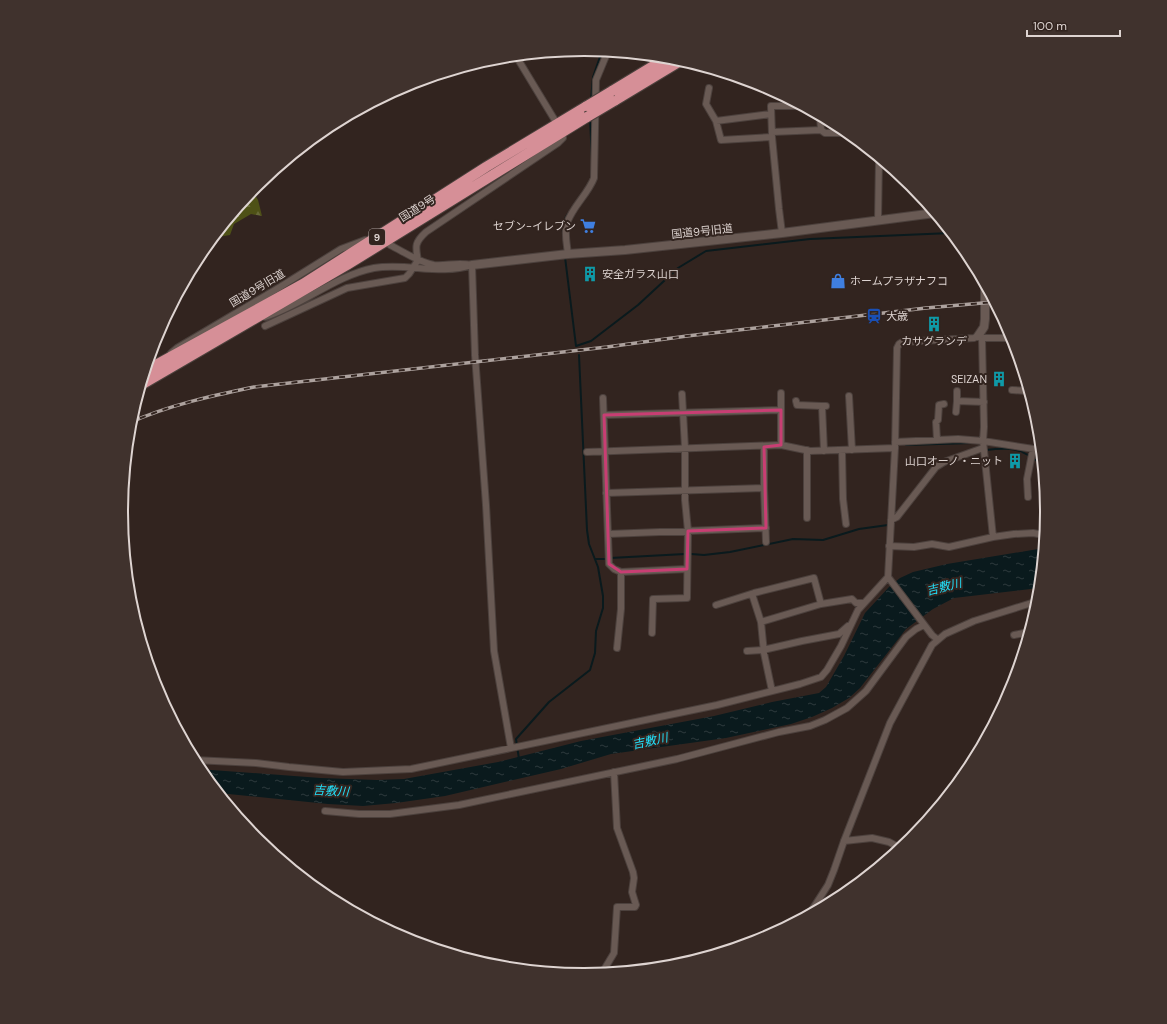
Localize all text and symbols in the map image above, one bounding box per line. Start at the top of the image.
scale bar [1027,12,1120,38]
text: 100 m [1033,18,1067,34]
street label: 国道9号 [396,191,438,225]
supermarket icon: セブン-イレブン [579,217,597,235]
place label: セブン-イレブン [493,219,576,233]
street label: 国道9号旧道 [670,221,734,241]
road number: 9 [369,229,385,245]
building icon: 安全ガラス山口 [581,265,599,283]
street label: 国道9号旧道 [227,266,287,310]
place label: 安全ガラス山口 [602,267,679,281]
shop icon: ホームプラザナフコ [829,272,847,290]
place label: ホームプラザナフコ [850,274,948,288]
station icon: 大歳 [865,307,883,325]
place label: 大歳 [886,309,908,323]
building icon: カサグランデ [925,315,943,333]
place label: カサグランデ [901,334,967,348]
building icon: SEIZAN [990,370,1008,388]
place label: SEIZAN [951,372,987,386]
building icon: 山口オーノ・ニット [1006,452,1024,470]
place label: 山口オーノ・ニット [905,454,1003,468]
water label: 吉敷川 [925,574,965,599]
water label: 吉敷川 [631,729,671,753]
water label: 吉敷川 [313,782,351,800]

